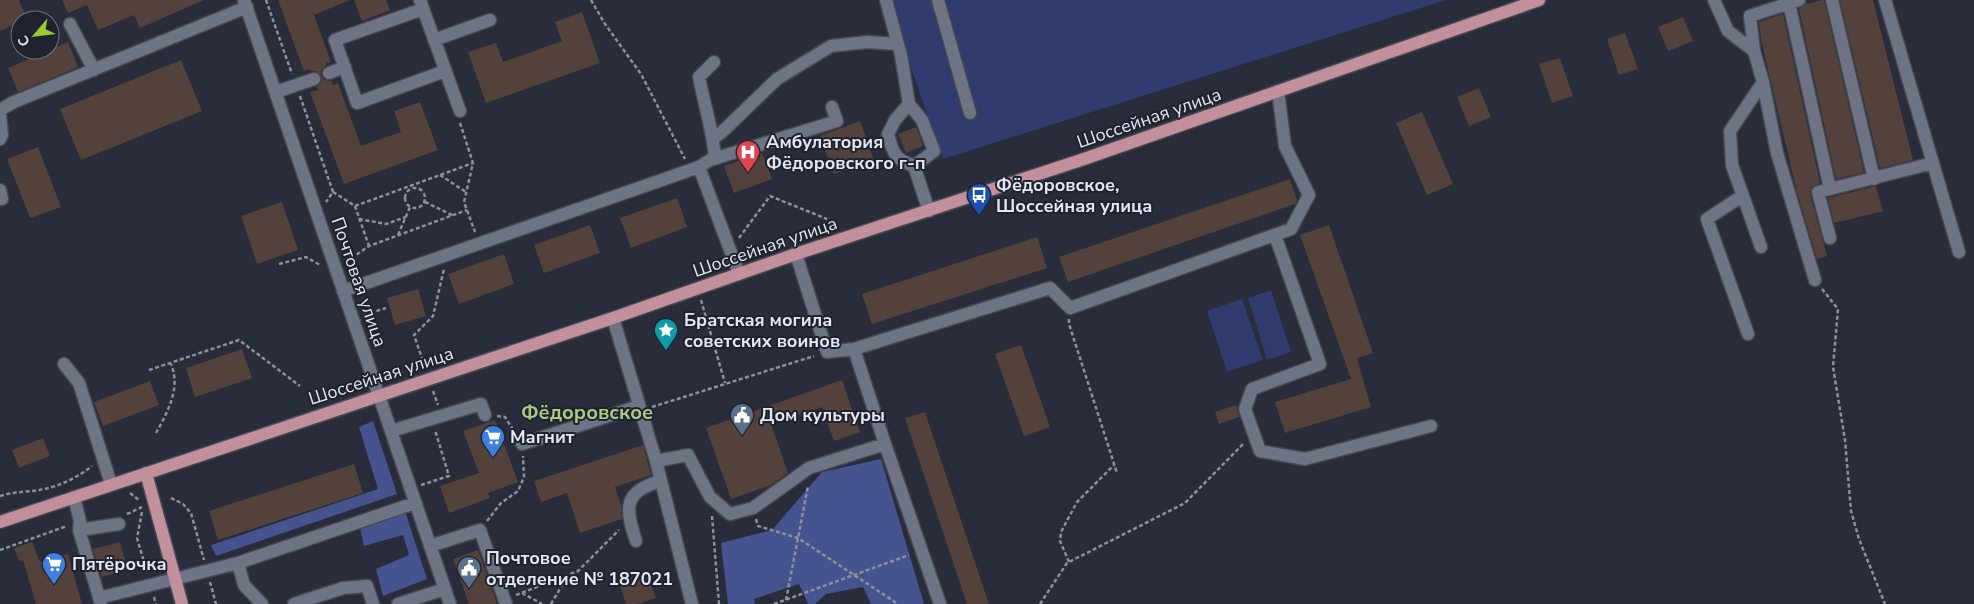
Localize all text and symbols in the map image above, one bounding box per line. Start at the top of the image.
north arrow [10,10,60,60]
text: С [13,32,35,50]
street label: Шоссейная улица [1074,82,1224,154]
place label: Амбулатория Фёдоровского г-п [766,130,926,175]
hospital icon: Амбулатория Фёдоровского г-п [735,139,761,173]
place label: Фёдоровское, Шоссейная улица [996,173,1152,218]
bus stop icon: Фёдоровское, Шоссейная улица [966,182,992,216]
street label: Шоссейная улица [690,211,840,283]
street label: Почтовая улица [326,214,392,350]
place label: Братская могила советских воинов [684,308,840,353]
place icon: Братская могила советских воинов [653,317,679,351]
street label: Шоссейная улица [305,341,457,411]
district label: Фёдоровское [521,399,653,426]
public building icon: Дом культуры [729,402,755,436]
place label: Дом культуры [760,403,885,427]
supermarket icon: Магнит [480,424,506,458]
place label: Магнит [510,425,575,449]
place label: Почтовое отделение № 187021 [486,546,673,591]
supermarket icon: Пятёрочка [41,551,67,585]
place label: Пятёрочка [72,552,167,576]
public building icon: Почтовое отделение № 187021 [456,555,482,589]

